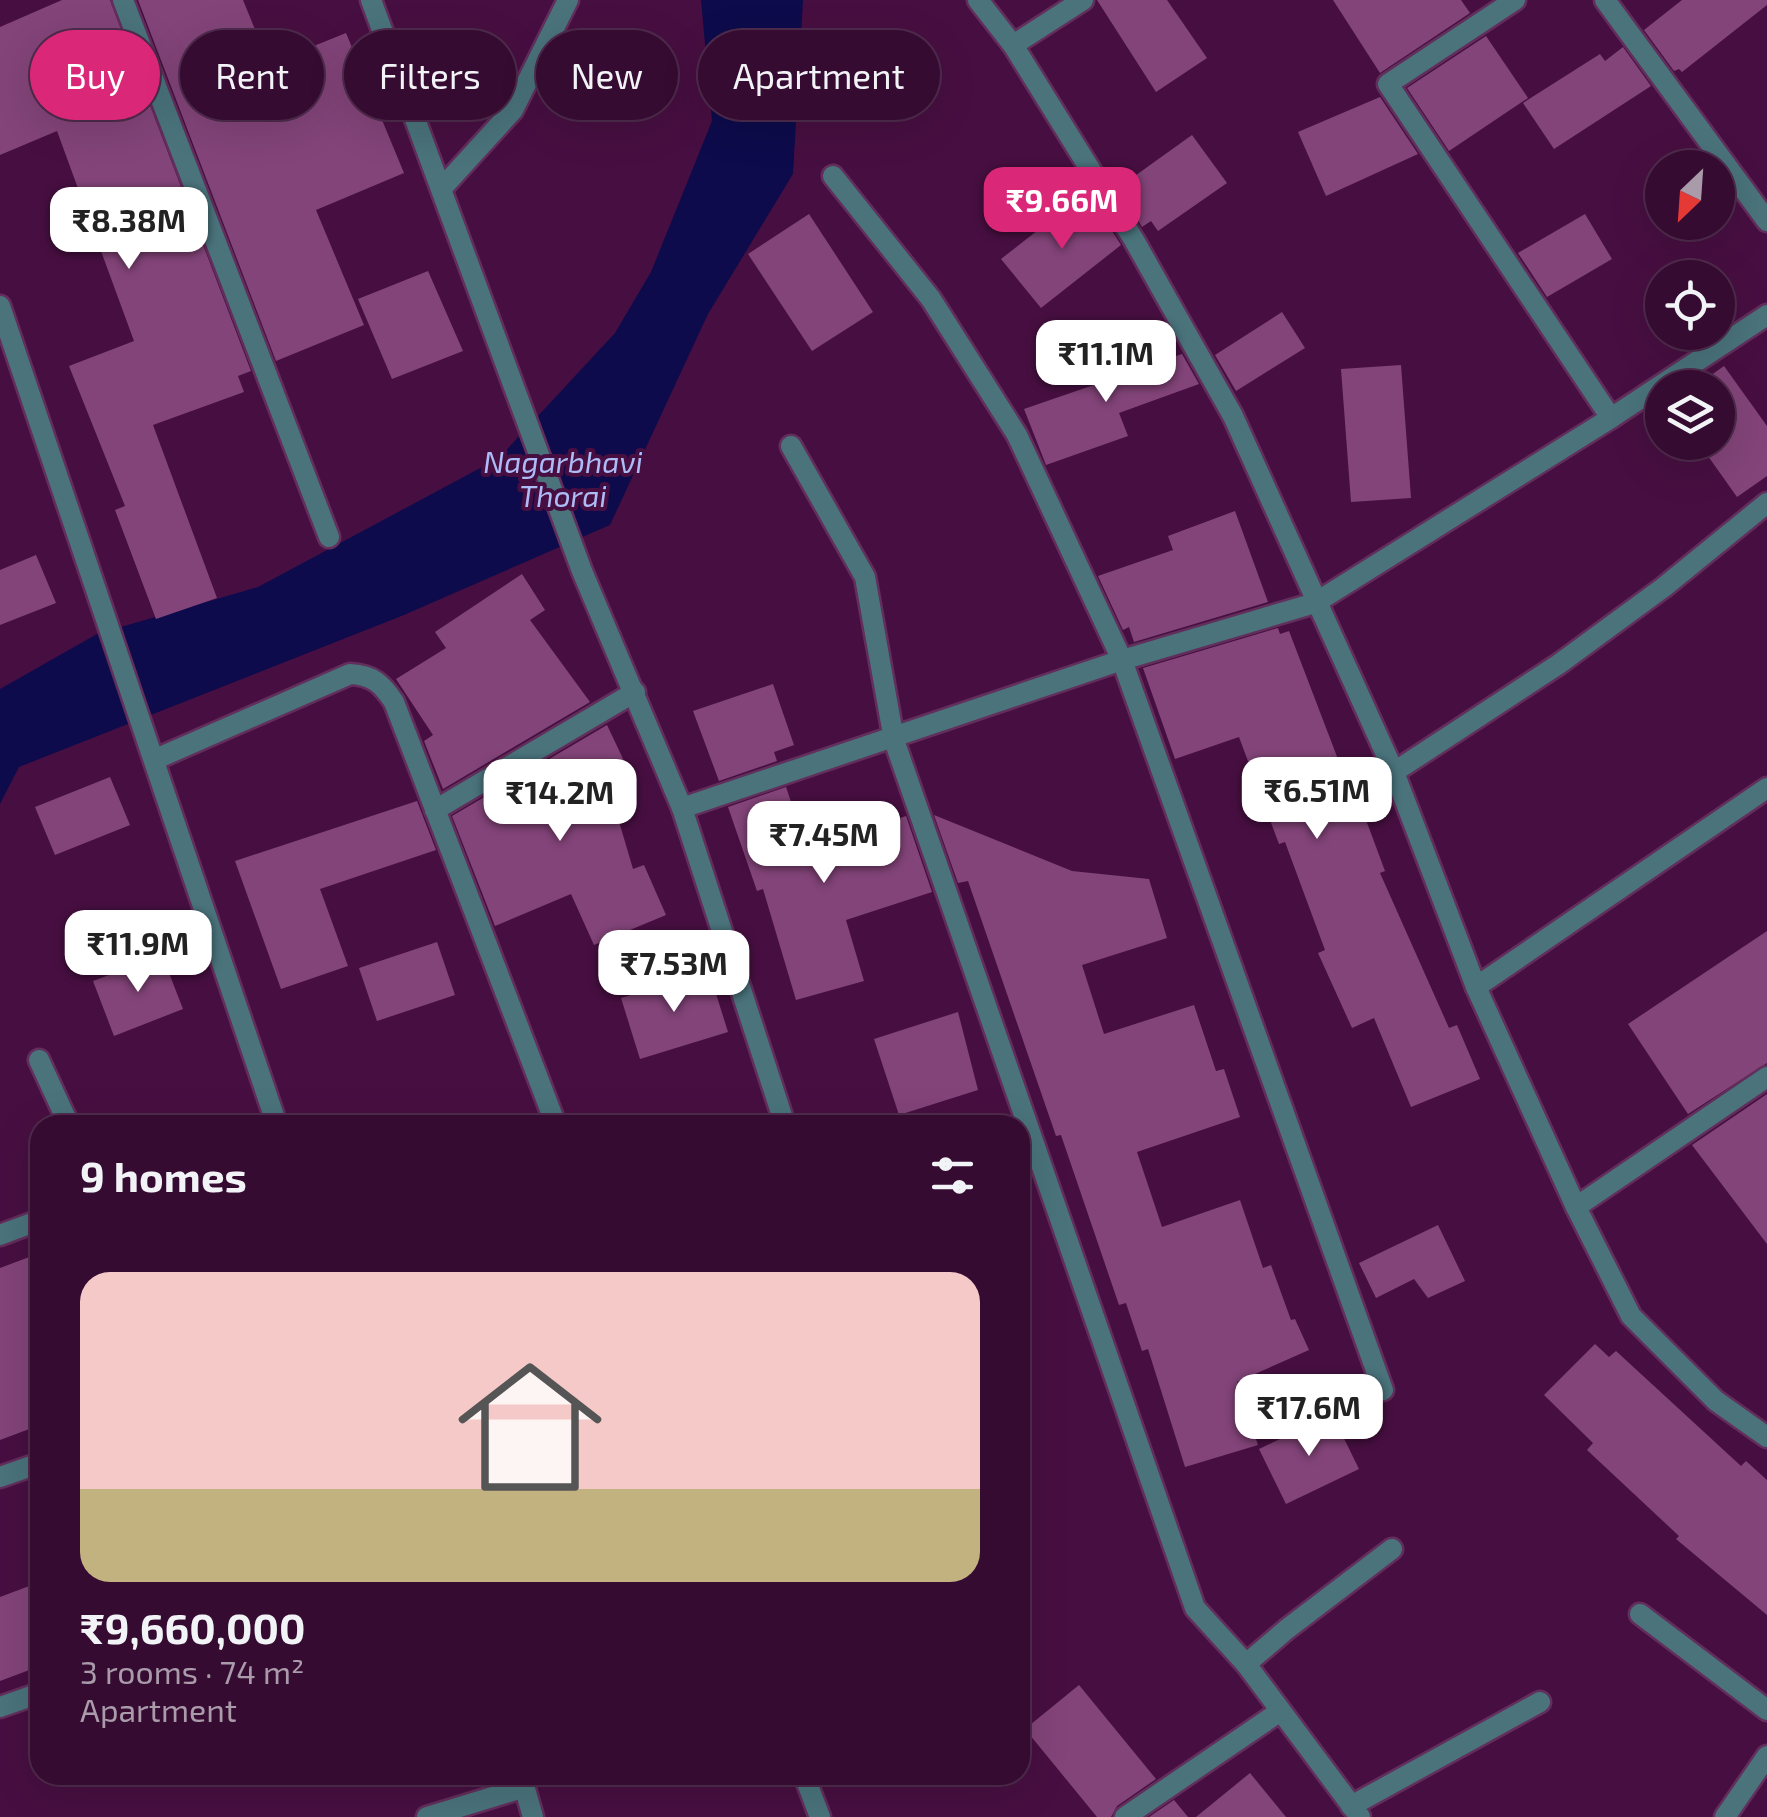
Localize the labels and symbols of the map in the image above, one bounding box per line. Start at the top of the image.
north arrow [1645,150,1735,240]
pin: ₹9.66M [981,167,1143,252]
pin: ₹8.38M [48,187,210,272]
pin: ₹11.1M [1025,320,1187,405]
water label: Nagarbhavi Thorai [483,443,643,513]
pin: ₹6.51M [1236,757,1398,842]
pin: ₹14.2M [479,759,641,844]
pin: ₹7.45M [743,801,905,886]
pin: ₹11.9M [57,910,219,995]
pin: ₹7.53M [593,930,755,1015]
pin: ₹17.6M [1228,1374,1390,1459]

